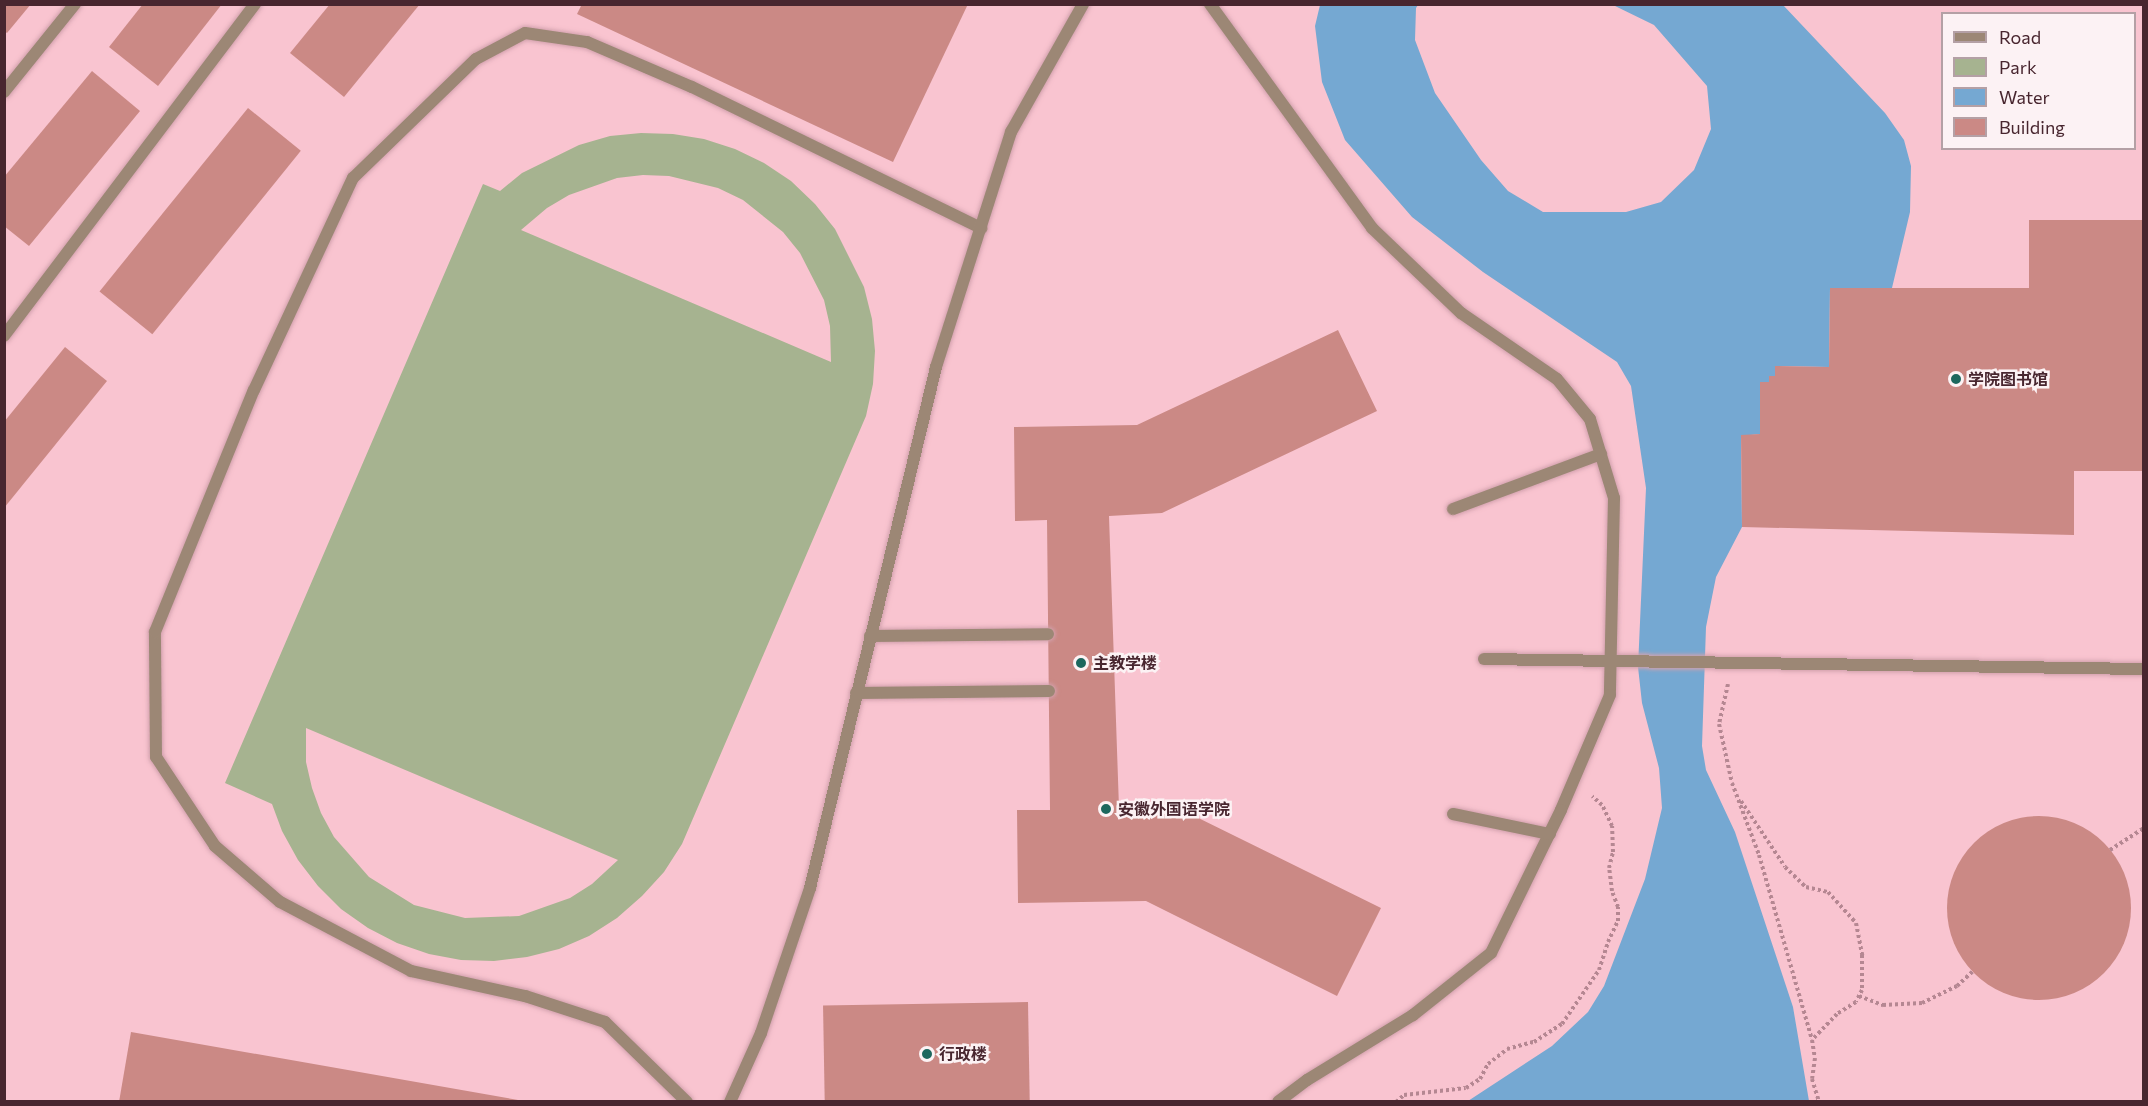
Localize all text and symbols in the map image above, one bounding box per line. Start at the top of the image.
legend [1941,12,2136,150]
text: Road [1999,26,2041,48]
text: Park [1999,56,2037,78]
text: Water [1999,86,2050,108]
text: Building [1999,116,2065,138]
place label: 学院图书馆 [1968,369,2048,389]
marker: 学院图书馆 [1949,372,1963,386]
place label: 主教学楼 [1093,653,1157,673]
marker: 主教学楼 [1074,656,1088,670]
place label: 安徽外国语学院 [1118,799,1230,819]
marker: 安徽外国语学院 [1099,802,1113,816]
place label: 行政楼 [939,1044,987,1064]
marker: 行政楼 [920,1047,934,1061]

